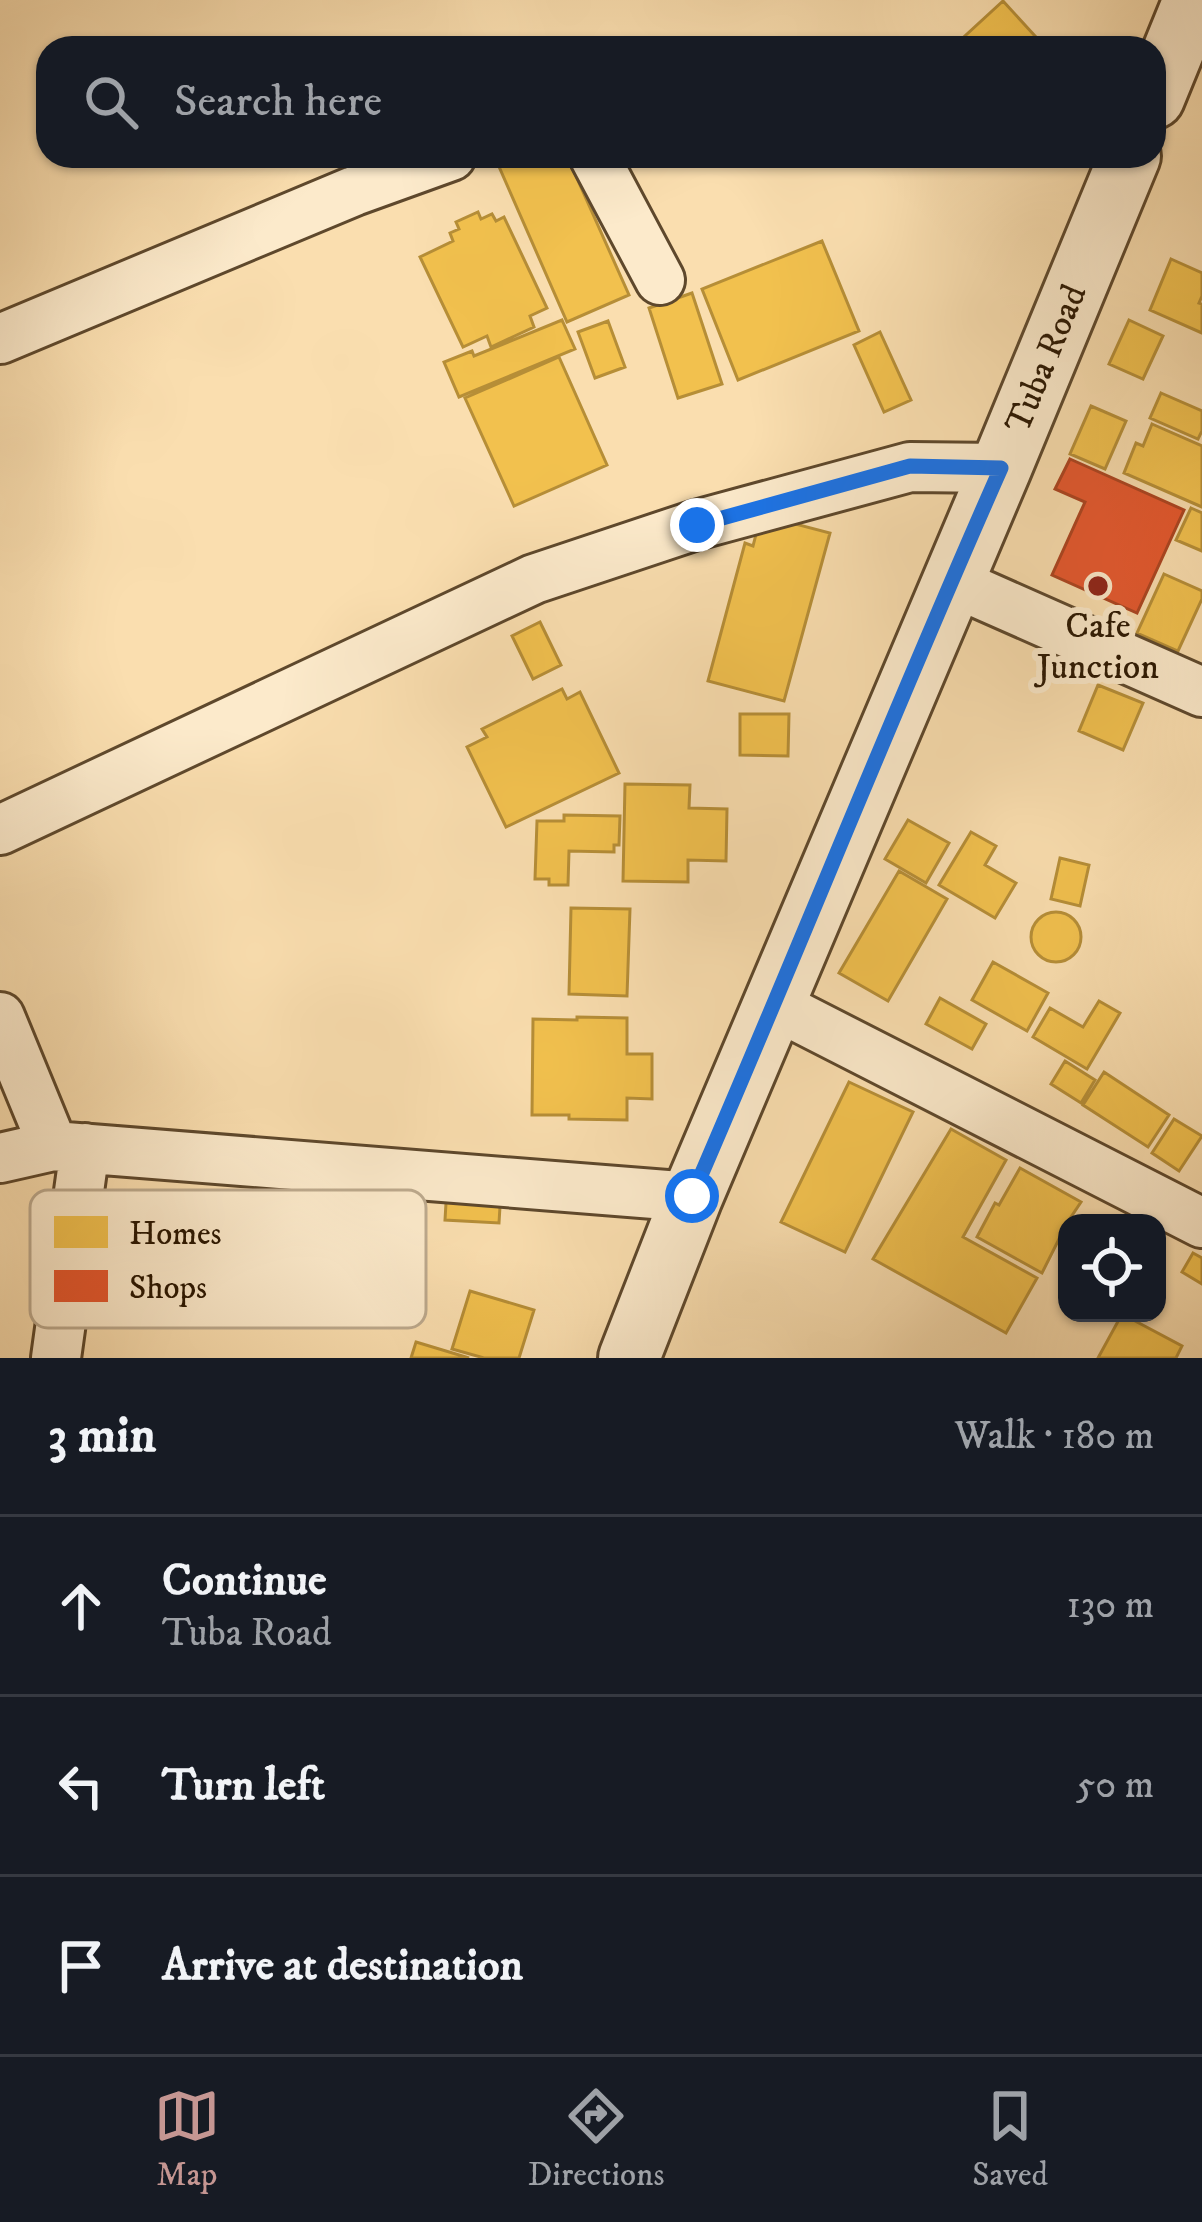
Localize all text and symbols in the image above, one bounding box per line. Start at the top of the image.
search box [36,36,1166,168]
icon: search [78,69,144,135]
text: Search here [174,74,382,130]
street label: Tuba Road [996,278,1097,440]
route end [670,498,724,552]
marker: Cafe Junction [1085,573,1111,599]
place label: Cafe Junction [1034,604,1159,690]
route start [665,1169,719,1223]
legend [30,1190,426,1328]
text: Homes [129,1214,222,1255]
map controls [1058,1214,1166,1322]
button: locate [1058,1214,1166,1322]
text: Shops [129,1268,207,1309]
text: 3 min [48,1404,156,1468]
text: Walk · 180 m [954,1412,1154,1461]
text: Continue [162,1553,327,1609]
icon: ahead [48,1573,114,1639]
text: 130 m [1066,1581,1154,1630]
text: Tuba Road [162,1609,331,1658]
icon: left [48,1753,114,1819]
text: Turn left [162,1758,325,1814]
text: 50 m [1076,1761,1154,1810]
icon: arrive [48,1933,114,1999]
text: Arrive at destination [162,1938,523,1994]
tab: Map [154,2083,220,2196]
tab: Directions [528,2083,664,2196]
tab: Saved [972,2083,1048,2196]

